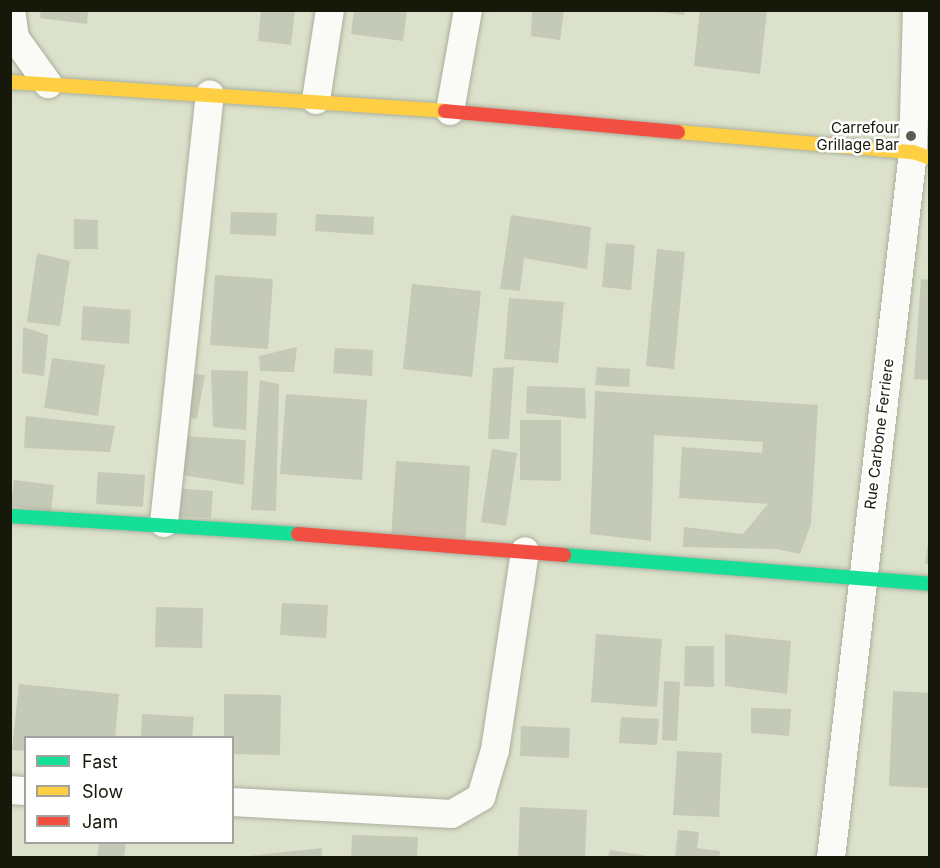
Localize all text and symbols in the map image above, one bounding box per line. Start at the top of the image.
place label: Carrefour Grillage Bar [817,118,899,153]
marker: Carrefour Grillage Bar [904,129,918,143]
street label: Rue Carbone Ferriere [861,357,897,511]
legend [24,736,234,844]
text: Fast [82,751,118,772]
text: Slow [82,781,123,802]
text: Jam [82,811,118,832]

